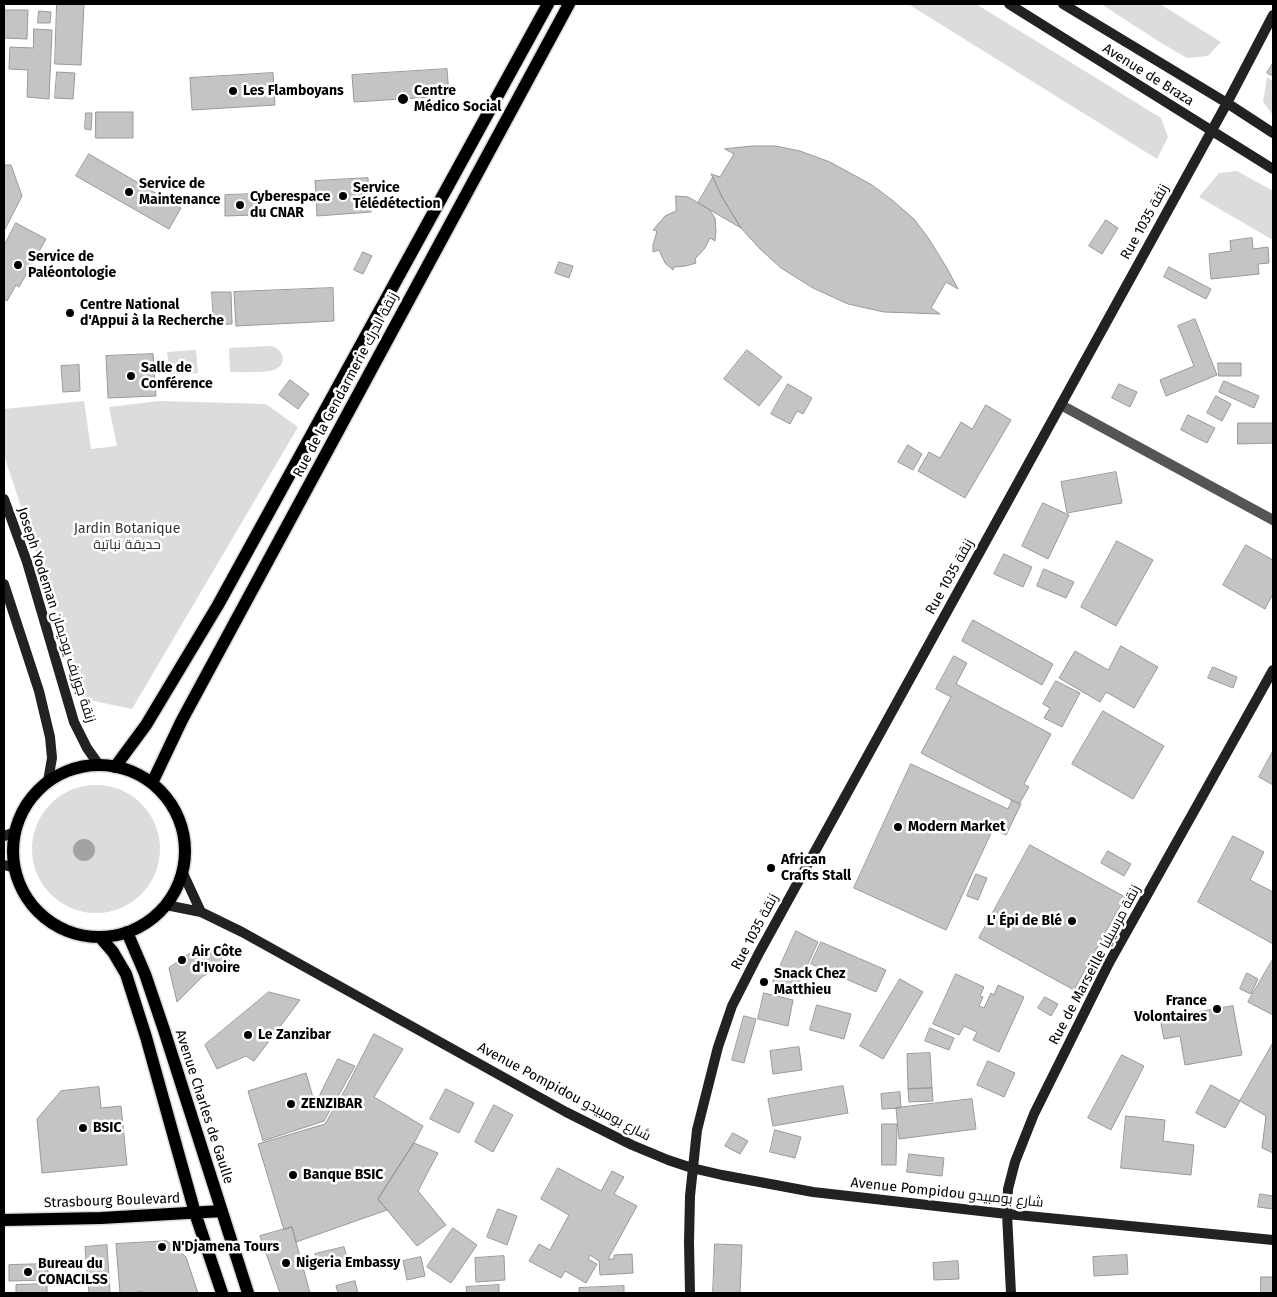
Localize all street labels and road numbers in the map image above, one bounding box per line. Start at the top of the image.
street label: Avenue de Braza [1099,40,1197,110]
street label: Rue 1035 زنقة [1117,181,1173,263]
street label: Rue de la Gendarmerie زنقة الدرك [290,290,402,480]
street label: Joseph Yodeman زنقة جوزيف يوديمان [13,505,99,725]
street label: Rue 1035 زنقة [922,536,978,618]
street label: Rue de Marseille زنقة مرسيليا [1046,882,1144,1048]
street label: Rue 1035 زنقة [728,891,782,973]
street label: Avenue Charles de Gaulle [171,1028,237,1186]
street label: Avenue Pompidou شارع بومبيدو [475,1039,653,1145]
street label: Avenue Pompidou شارع بومبيدو [850,1175,1044,1211]
street label: Strasbourg Boulevard [43,1190,181,1212]

